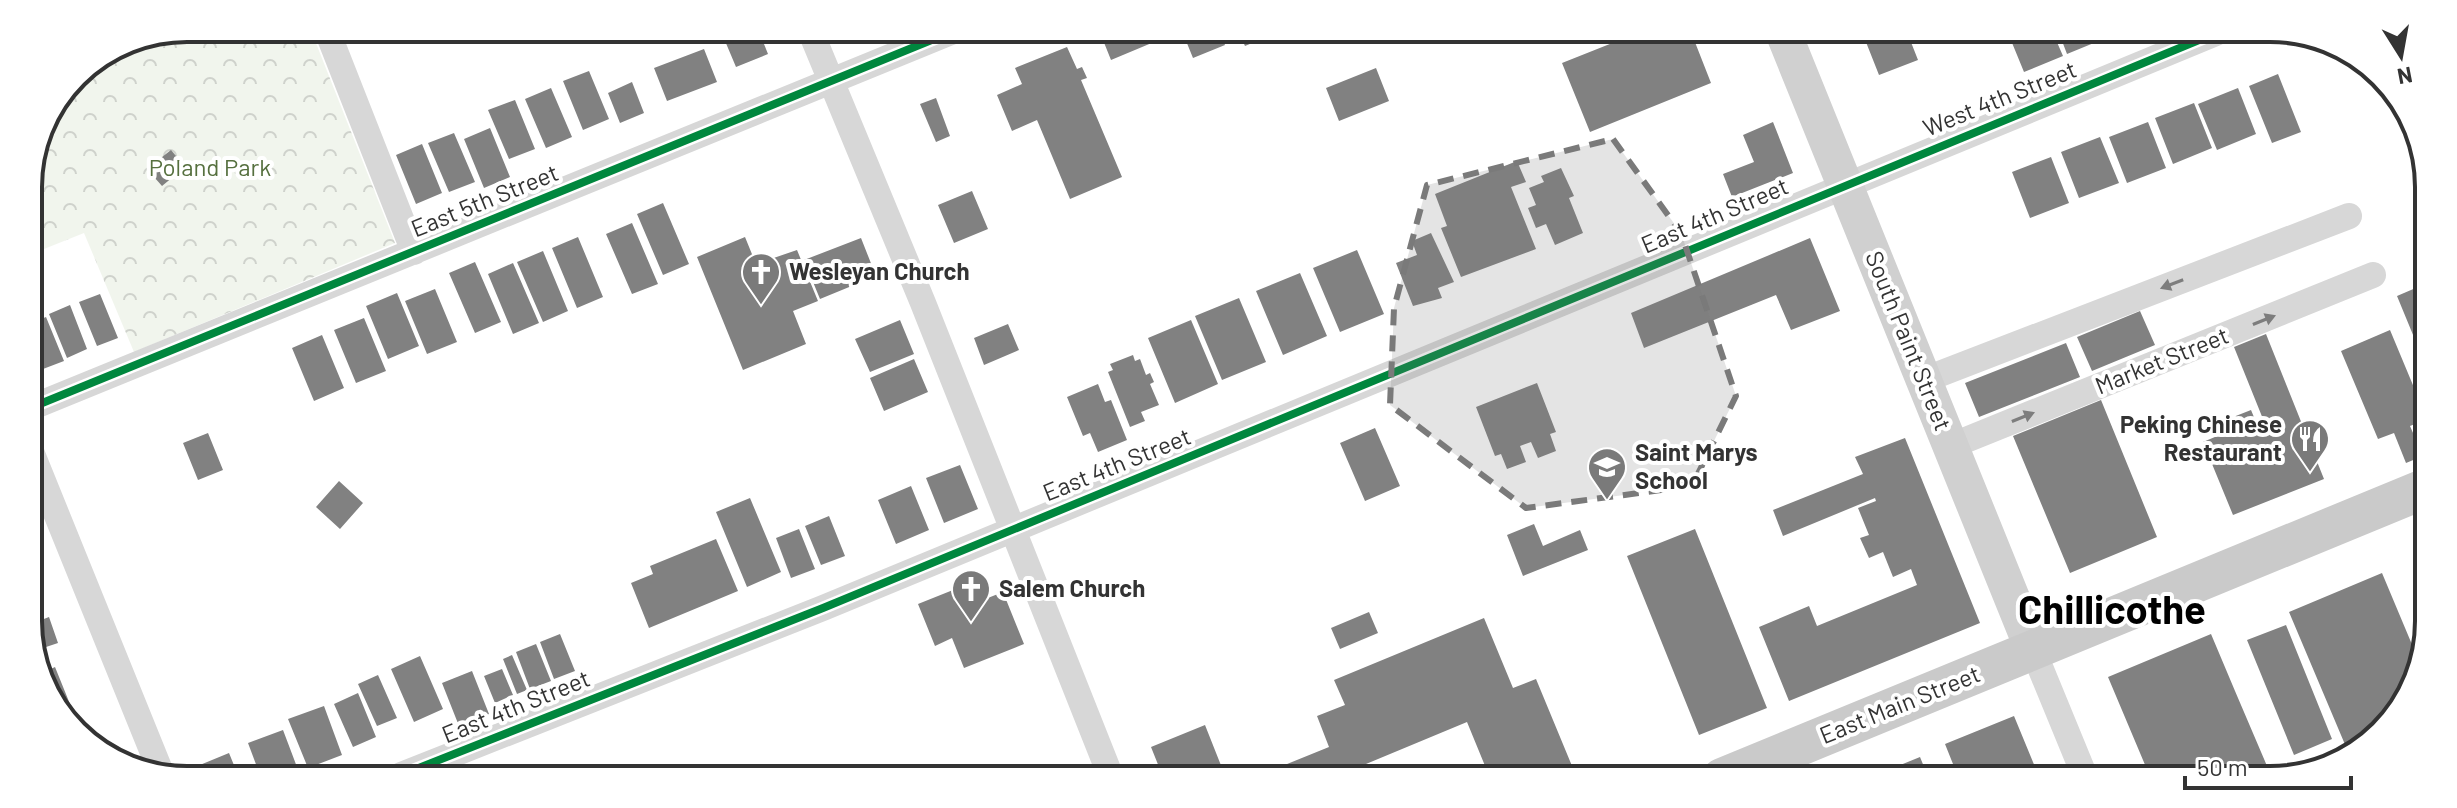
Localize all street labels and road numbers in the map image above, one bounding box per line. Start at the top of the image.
street label: West 4th Street [1919,54,2080,142]
street label: East 5th Street [407,157,562,242]
street label: East 4th Street [1636,171,1792,259]
street label: South Paint Street [1860,246,1959,434]
street label: Market Street [2090,320,2232,400]
street label: East 4th Street [1038,421,1195,506]
street label: East Main Street [1815,658,1984,749]
street label: East 4th Street [437,663,594,748]

